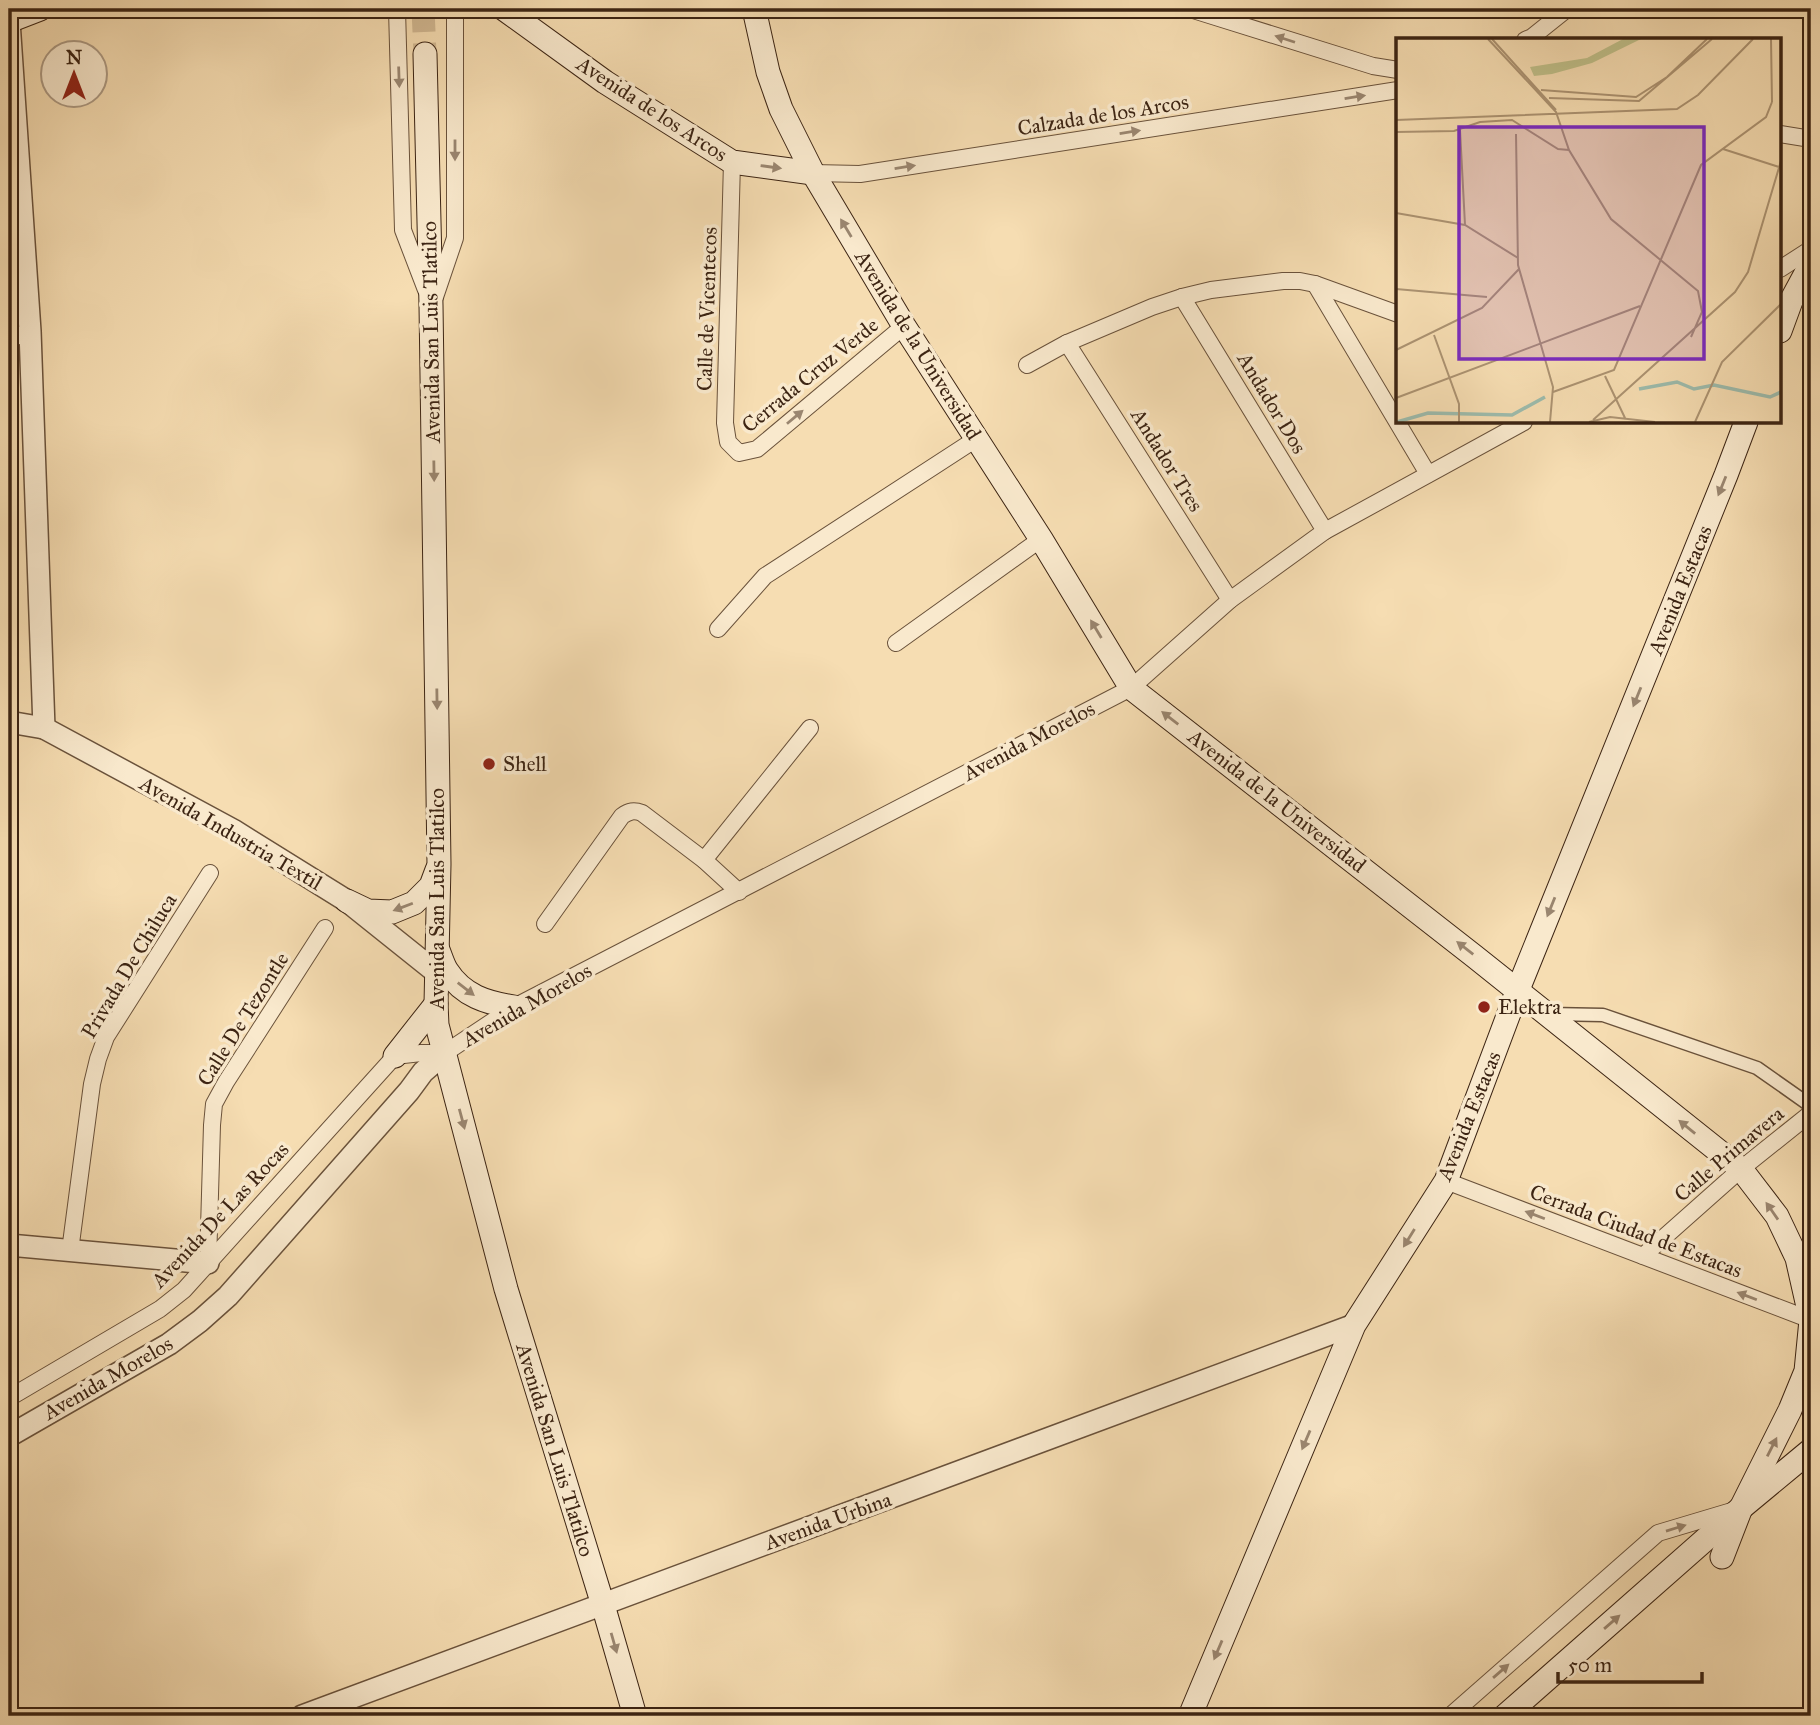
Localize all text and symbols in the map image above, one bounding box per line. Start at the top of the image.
one-way arrow [1275,33,1296,44]
north arrow [38,38,108,108]
inset map [1396,38,1782,424]
text: N [66,46,82,69]
street label: Avenida de los Arcos [571,50,732,167]
one-way arrow [393,66,404,88]
street label: Calzada de los Arcos [1016,89,1190,141]
one-way arrow [1344,91,1366,102]
one-way arrow [1119,126,1141,137]
one-way arrow [449,140,461,162]
one-way arrow [894,161,916,172]
one-way arrow [760,162,782,173]
one-way arrow [840,219,852,238]
street label: Avenida San Luis Tlatilco [416,221,446,444]
street label: Calle de Vicentecos [691,227,723,391]
street label: Avenida de la Universidad [849,245,987,445]
street label: Cerrada Cruz Verde [736,312,884,438]
street label: Andador Dos [1231,347,1312,458]
street label: Andador Tres [1125,403,1209,516]
one-way arrow [786,409,804,425]
one-way arrow [428,461,440,483]
one-way arrow [1717,475,1728,496]
street label: Avenida Estacas [1642,522,1718,659]
one-way arrow [1089,620,1102,639]
one-way arrow [1631,686,1642,707]
one-way arrow [431,688,443,710]
street label: Avenida Morelos [958,695,1099,787]
one-way arrow [1161,710,1179,725]
street label: Avenida de la Universidad [1182,723,1371,879]
place label: Shell [503,751,547,777]
marker: Shell [481,756,497,772]
street label: Avenida Industria Textil [134,770,327,896]
street label: Avenida San Luis Tlatilco [424,788,450,1011]
street label: Privada De Chiluca [76,889,182,1043]
one-way arrow [1546,897,1557,918]
one-way arrow [392,902,413,913]
one-way arrow [1456,941,1474,956]
street label: Calle De Tezontle [192,947,295,1091]
street label: Avenida Morelos [457,957,596,1053]
one-way arrow [457,982,476,996]
place label: Elektra [1498,994,1561,1020]
marker: Elektra [1476,999,1492,1015]
street label: Avenida Estacas [1431,1048,1507,1185]
street label: Calle Primavera [1669,1101,1789,1207]
one-way arrow [457,1108,468,1130]
one-way arrow [1679,1119,1697,1134]
street label: Avenida De Las Rocas [145,1137,294,1294]
street label: Cerrada Ciudad de Estacas [1526,1178,1746,1284]
one-way arrow [1765,1202,1779,1220]
one-way arrow [1524,1209,1545,1220]
one-way arrow [1403,1229,1416,1248]
one-way arrow [1737,1290,1758,1301]
street label: Avenida Morelos [38,1330,177,1426]
street label: Avenida San Luis Tlatilco [510,1339,600,1560]
one-way arrow [1300,1430,1312,1450]
one-way arrow [1766,1437,1777,1457]
street label: Avenida Urbina [760,1486,895,1556]
one-way arrow [1665,1522,1686,1533]
one-way arrow [1603,1615,1620,1631]
one-way arrow [609,1633,619,1654]
one-way arrow [1212,1640,1224,1660]
scale bar [1558,1641,1701,1685]
text: 50 m [1568,1652,1613,1678]
one-way arrow [1492,1663,1510,1679]

